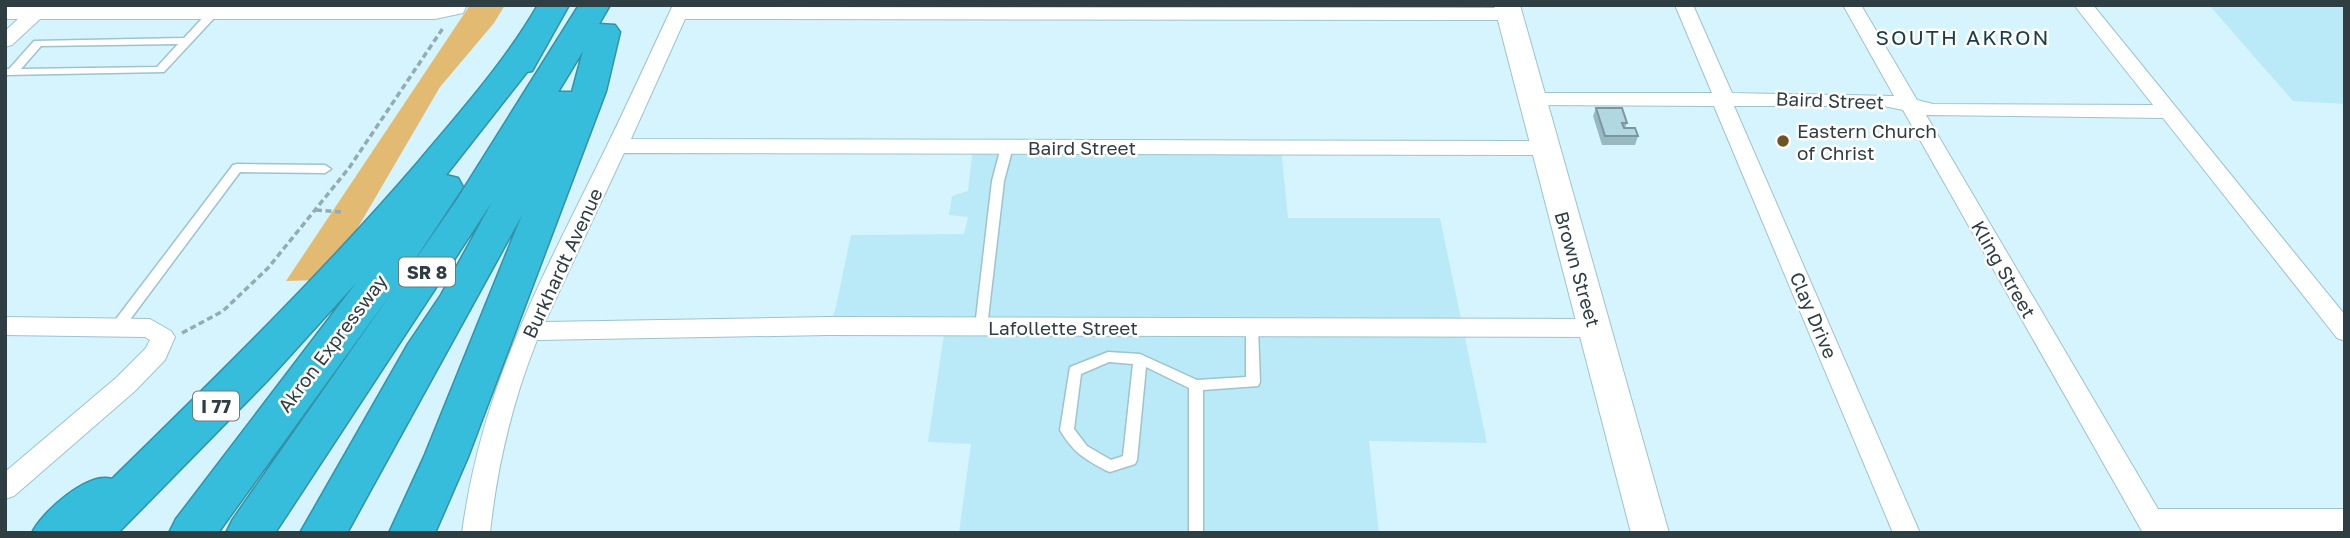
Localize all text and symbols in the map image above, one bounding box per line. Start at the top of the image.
district label: SOUTH AKRON [1876,24,2050,50]
street label: Baird Street [1775,87,1885,113]
place label: Eastern Church of Christ [1797,119,1937,164]
marker: Eastern Church of Christ [1775,133,1791,149]
street label: Baird Street [1028,136,1136,159]
street label: Burkhardt Avenue [517,184,607,342]
street label: Brown Street [1551,209,1605,329]
street label: Kling Street [1967,216,2041,322]
road number: SR 8 [399,258,455,286]
street label: Clay Drive [1785,268,1843,362]
street label: Akron Expressway [273,269,392,416]
street label: Lafollette Street [988,316,1138,339]
road number: I 77 [193,392,239,420]

